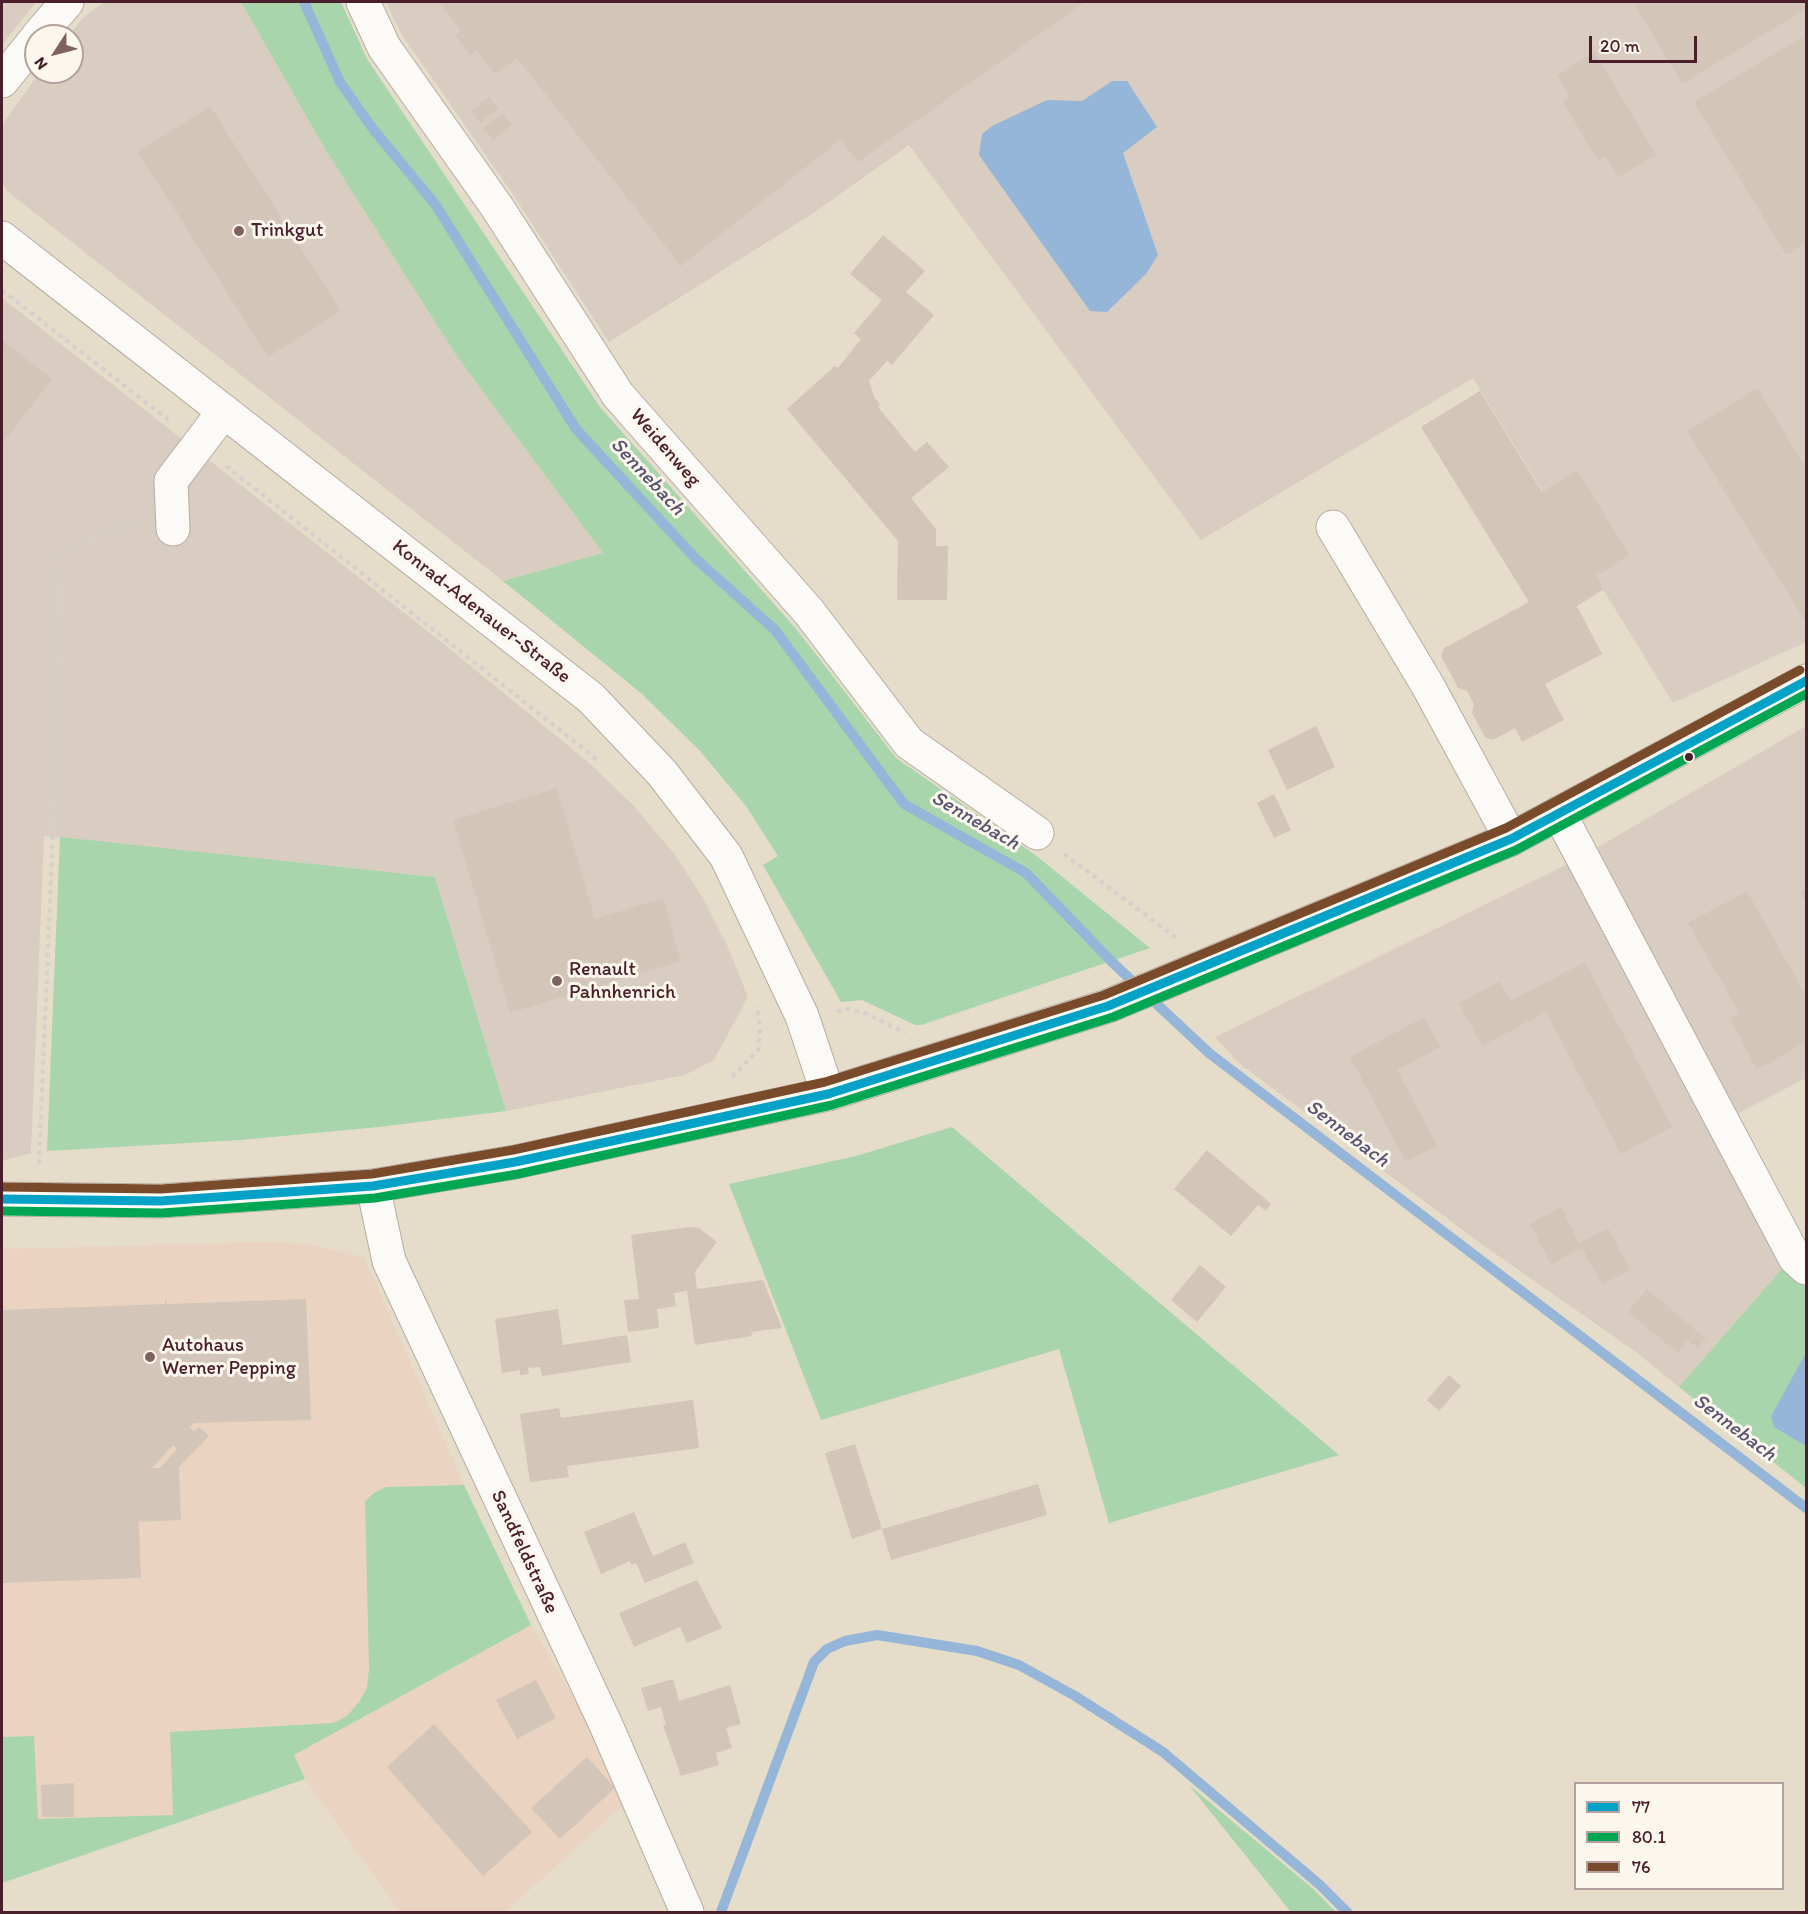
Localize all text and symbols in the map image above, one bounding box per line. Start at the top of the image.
north arrow [24,24,84,84]
scale bar [1592,24,1700,62]
text: 20 m [1600,35,1640,57]
text: N [30,54,52,74]
place label: Trinkgut [251,219,323,243]
marker: Trinkgut [232,224,246,238]
street label: Weidenweg [625,404,705,492]
water label: Sennebach [605,433,689,521]
street label: Konrad-Adenauer-Straße [387,535,575,689]
unlabelled marker [1683,751,1695,763]
water label: Sennebach [927,786,1023,856]
place label: Renault Pahnhenrich [569,958,676,1005]
marker: Renault Pahnhenrich [550,974,564,988]
water label: Sennebach [1301,1095,1393,1173]
place label: Autohaus Werner Pepping [162,1334,296,1381]
marker: Autohaus Werner Pepping [143,1350,157,1364]
water label: Sennebach [1688,1389,1780,1467]
street label: Sandfeldstraße [485,1487,563,1617]
legend [1574,1782,1784,1890]
text: 77 [1632,1796,1650,1818]
text: 80.1 [1632,1826,1666,1848]
text: 76 [1632,1856,1650,1878]

